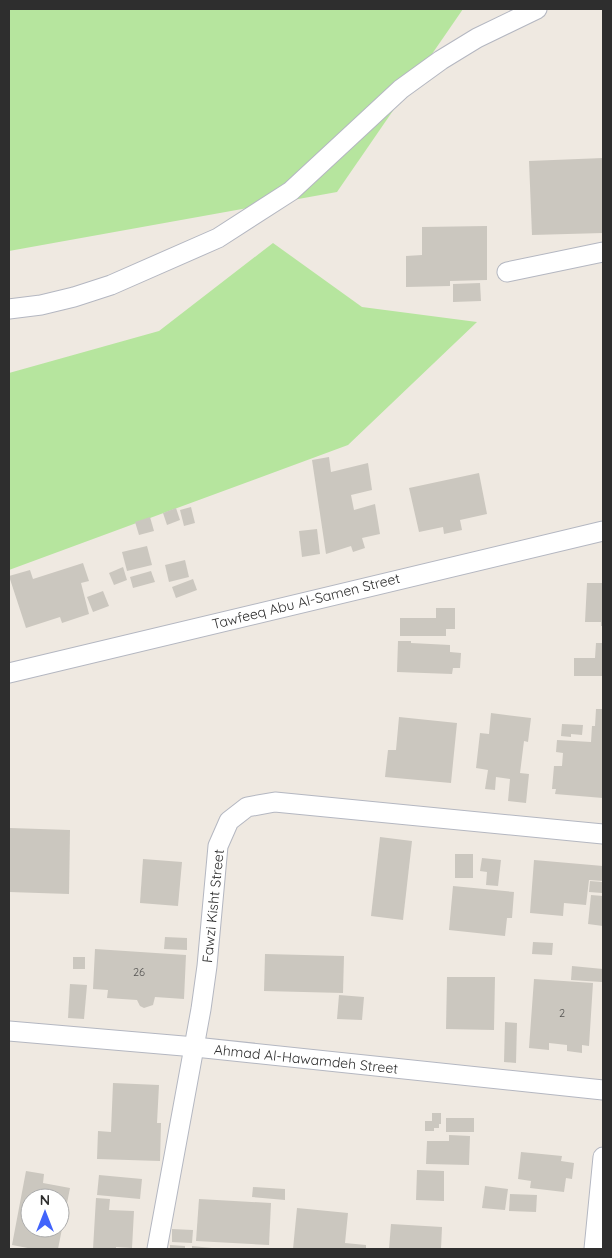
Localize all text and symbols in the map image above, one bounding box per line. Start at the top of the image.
street label: Tawfeeq Abu Al-Samen Street [210,569,402,633]
street label: Fawzi Kisht Street [198,848,228,964]
house number: 26 [133,965,145,979]
house number: 2 [559,1006,565,1020]
street label: Ahmad Al-Hawamdeh Street [213,1040,399,1078]
north arrow [20,1188,70,1238]
text: N [40,1191,50,1209]

